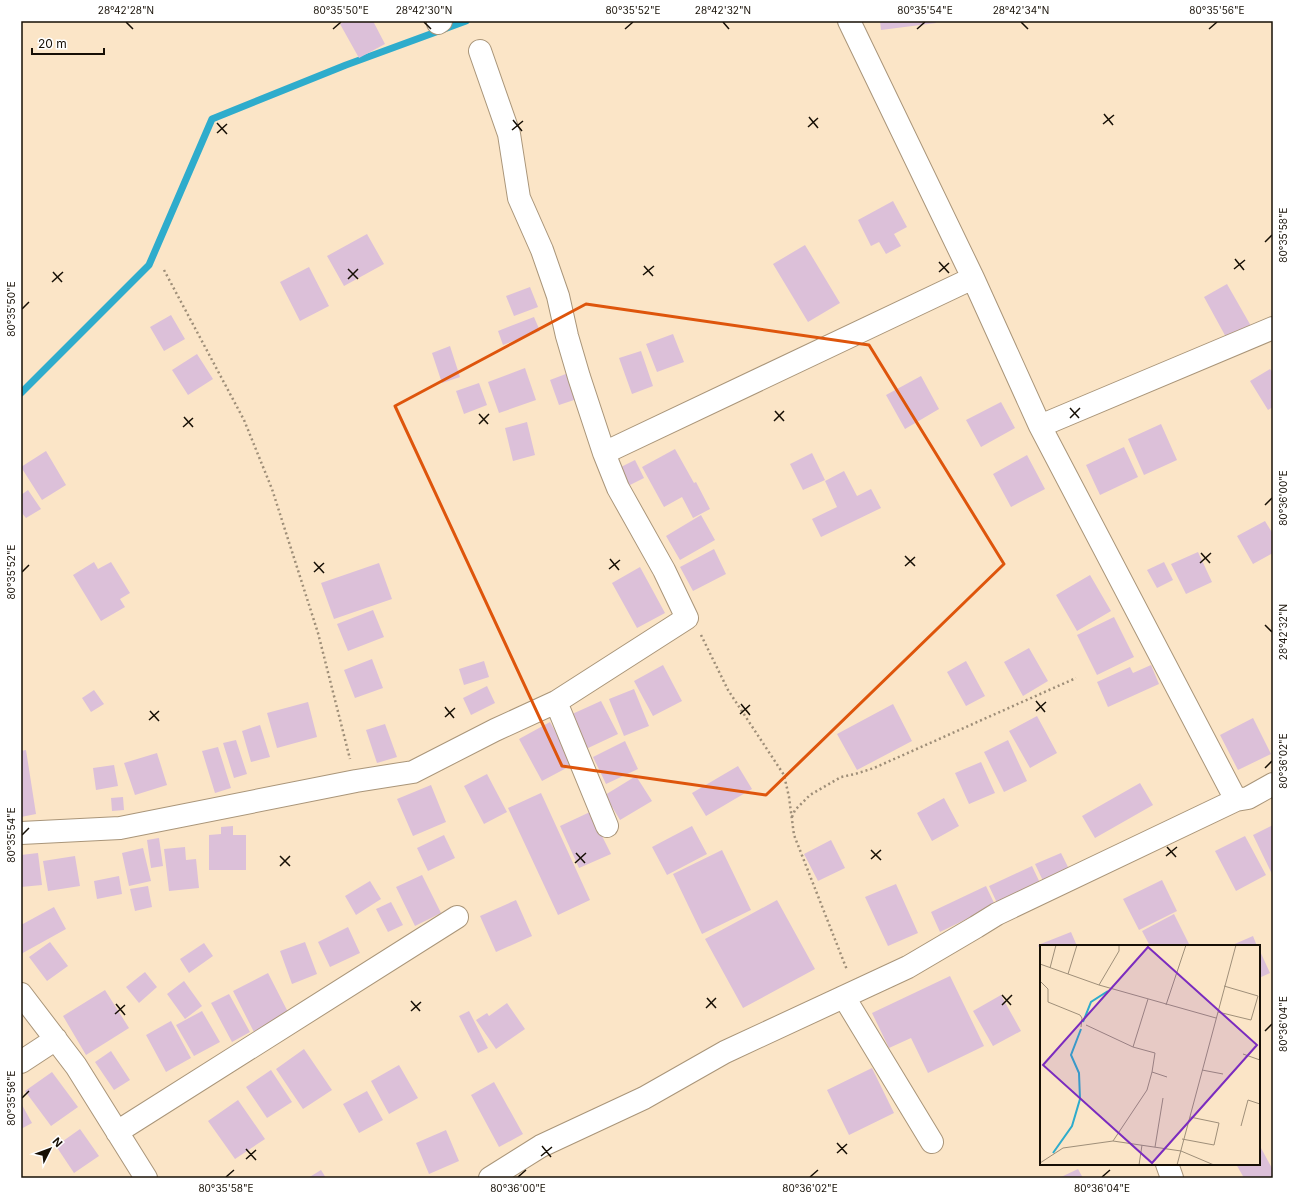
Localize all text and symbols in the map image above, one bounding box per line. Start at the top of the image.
text: 28°42'28"N [98,4,154,16]
text: 80°35'50"E [313,4,369,16]
text: 28°42'30"N [396,4,452,16]
text: 80°35'52"E [605,4,661,16]
text: 28°42'32"N [695,4,751,16]
text: 80°35'54"E [897,4,953,16]
text: 28°42'34"N [993,4,1049,16]
text: 80°35'56"E [1189,4,1245,16]
scale bar [32,30,104,56]
text: 20 m [38,36,67,51]
text: 80°35'58"E [1277,207,1289,263]
text: 80°35'50"E [5,281,17,337]
text: 80°36'00"E [1277,470,1289,526]
text: 80°35'52"E [5,544,17,600]
text: 28°42'32"N [1277,604,1289,660]
text: 80°36'02"E [1277,733,1289,789]
text: 80°35'54"E [5,807,17,863]
inset map [1040,945,1260,1165]
text: 80°36'04"E [1277,996,1289,1052]
text: 80°35'56"E [5,1070,17,1126]
north arrow [30,1129,70,1169]
text: N [49,1135,65,1150]
text: 80°35'58"E [198,1182,254,1194]
text: 80°36'00"E [490,1182,546,1194]
text: 80°36'02"E [782,1182,838,1194]
text: 80°36'04"E [1074,1182,1130,1194]

